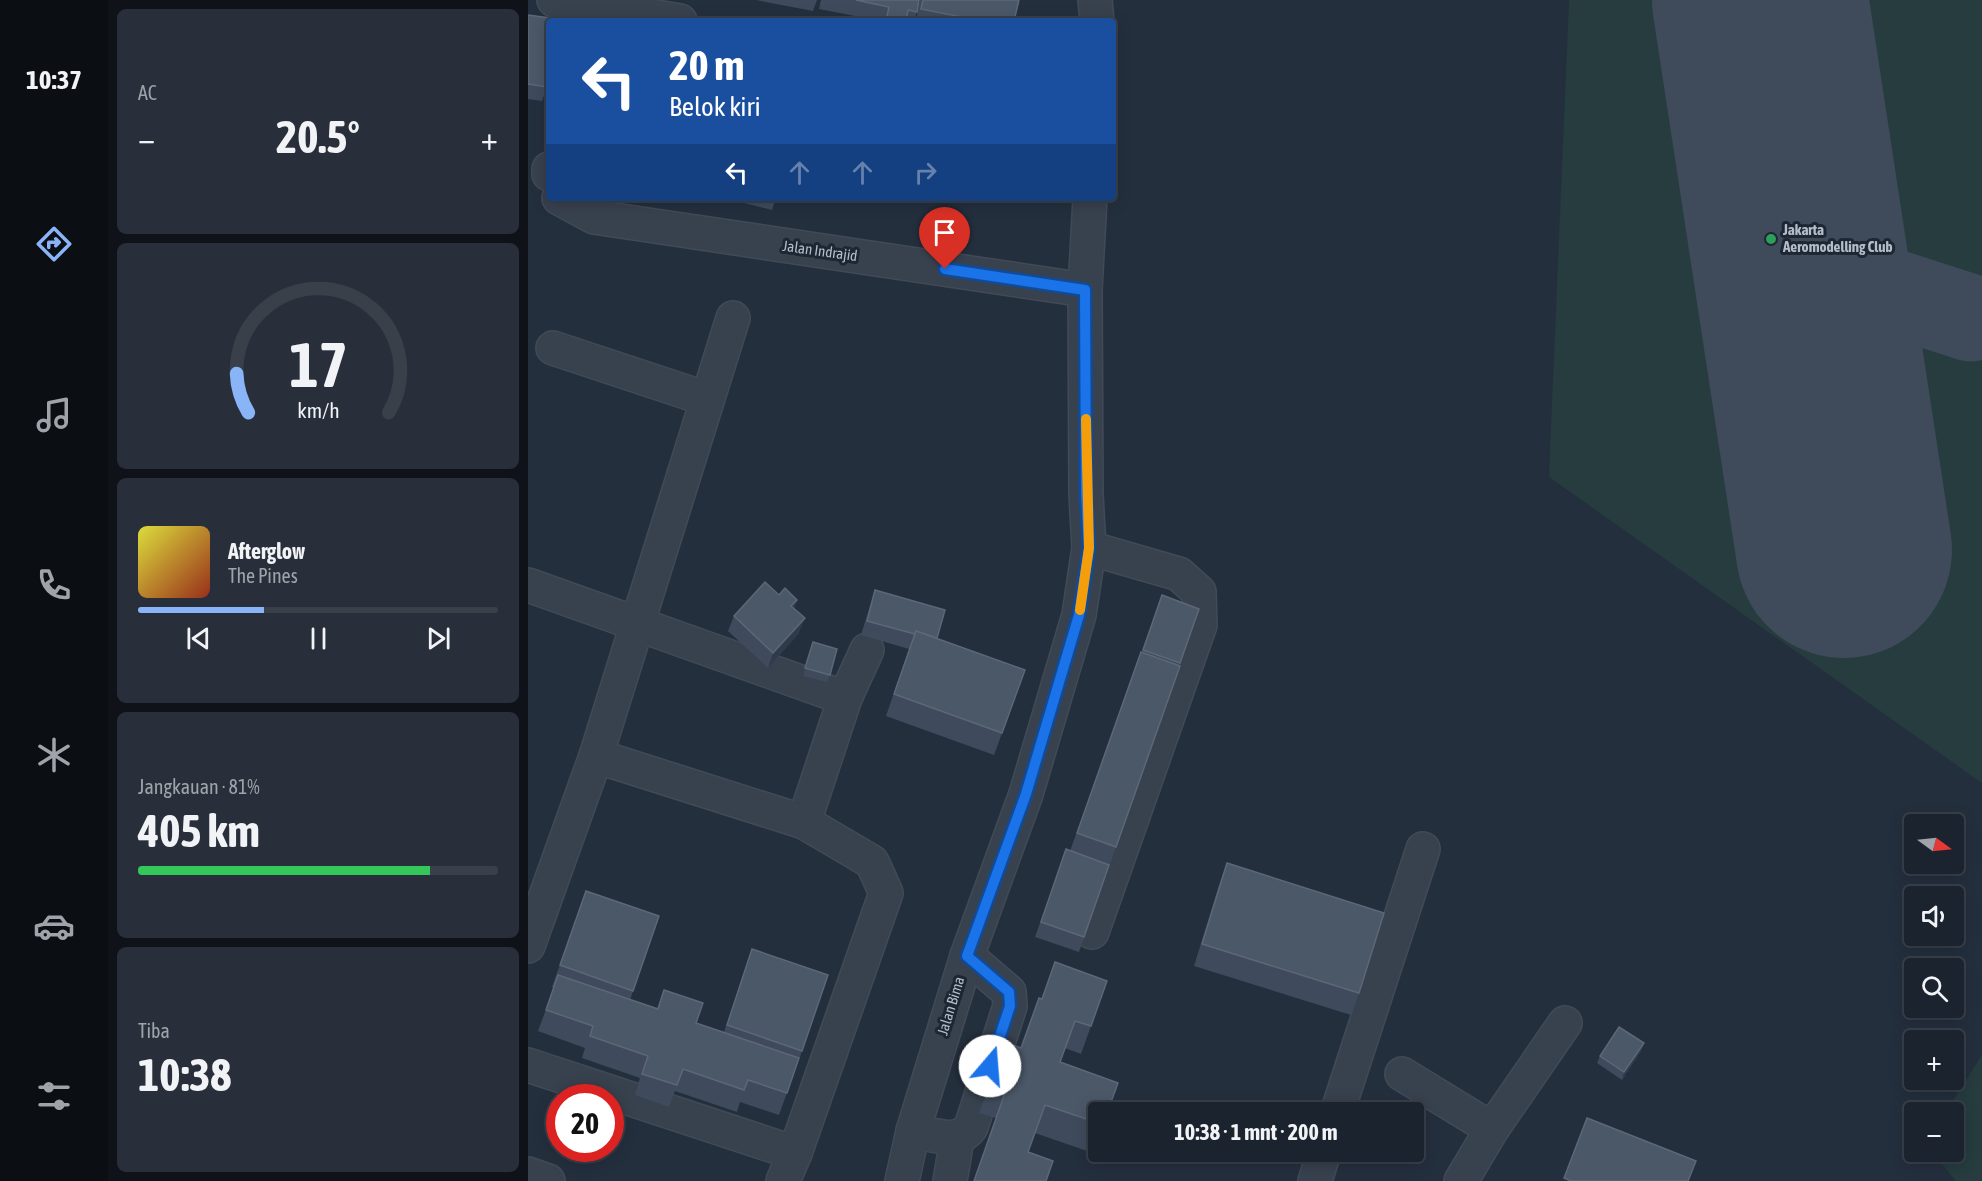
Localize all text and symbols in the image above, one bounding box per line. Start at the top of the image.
text: 20 m [669,41,744,89]
icon: left [570,42,648,120]
text: 10:37 [26,64,82,95]
text: AC [138,81,157,104]
text: Belok kiri [669,91,761,122]
text: 20.5° [276,111,360,163]
text: − [138,119,155,157]
text: + [481,119,498,157]
icon: left [720,156,753,189]
icon: ahead [783,156,816,189]
icon: ahead [846,156,879,189]
icon: right [909,156,942,189]
pin [919,207,970,269]
icon: arrive [928,216,961,249]
place label: Jakarta Aeromodelling Club [1782,221,1893,255]
icon: directions [33,223,75,265]
marker: Jakarta Aeromodelling Club [1764,232,1778,246]
street label: Jalan Indrajid [782,237,859,264]
text: 17 [289,329,347,400]
icon: music [33,394,75,436]
text: km/h [297,399,339,424]
text: Afterglow [228,538,305,564]
icon: phone [33,564,75,606]
text: The Pines [228,564,298,587]
icon: previous [182,622,215,655]
icon: pause [302,622,335,655]
icon: next [422,622,455,655]
icon: climate [33,734,75,776]
text: Jangkauan · 81% [138,775,260,798]
text: 405 km [138,805,260,857]
north arrow [1904,814,1964,874]
map controls [1904,814,1964,1162]
button: sound [1904,886,1964,946]
icon: car [33,905,75,947]
button: search [1904,958,1964,1018]
street label: Jalan Bima [934,974,967,1037]
text: Tiba [138,1019,170,1042]
button: + [1904,1030,1964,1090]
position arrow [958,1034,1022,1098]
text: 10:38 [138,1049,232,1101]
icon: filters [33,1075,75,1117]
speed limit sign: 20 [546,1084,624,1162]
button: − [1904,1102,1964,1162]
text: 10:38 · 1 mnt · 200 m [1174,1119,1338,1145]

